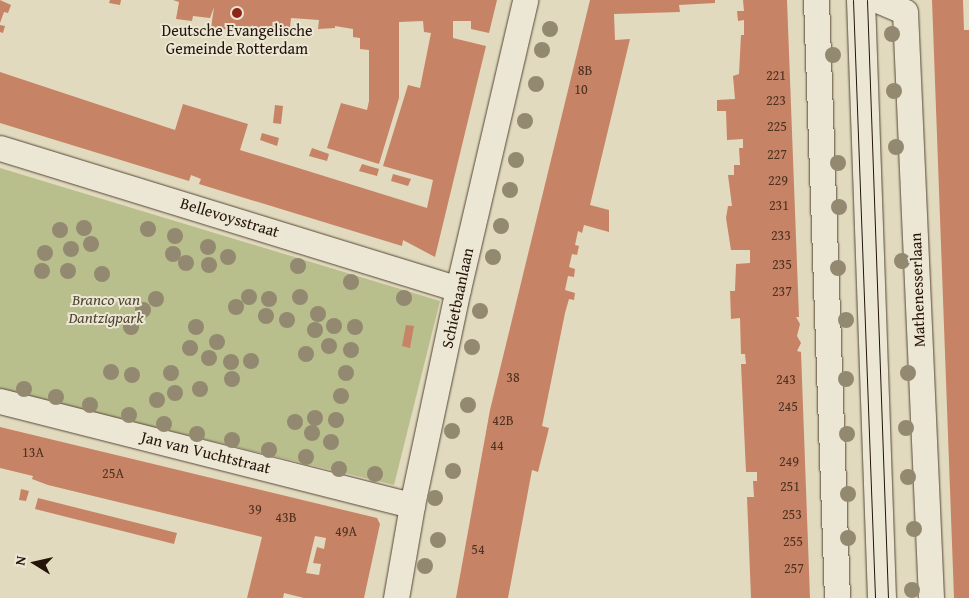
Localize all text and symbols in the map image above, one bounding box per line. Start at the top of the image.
marker: Deutsche Evangelische Gemeinde Rotterdam [231,7,243,19]
place label: Deutsche Evangelische Gemeinde Rotterdam [161,20,313,58]
house number: 8B [578,62,592,78]
house number: 221 [766,67,786,83]
house number: 10 [574,81,588,97]
house number: 223 [766,92,786,108]
house number: 225 [767,118,787,134]
house number: 227 [767,146,787,162]
house number: 229 [768,172,788,188]
street label: Bellevoysstraat [178,193,282,241]
house number: 231 [769,197,789,213]
house number: 233 [771,227,791,243]
street label: Mathenesserlaan [905,232,929,348]
street label: Schietbaanlaan [437,246,477,350]
house number: 235 [772,256,792,272]
house number: 237 [772,283,792,299]
park label: Branco van Dantzigpark [68,289,144,327]
house number: 38 [506,369,520,385]
house number: 243 [776,371,796,387]
house number: 245 [778,398,798,414]
house number: 42B [492,412,514,428]
street label: Jan van Vuchtstraat [139,427,273,477]
house number: 44 [490,437,504,453]
house number: 13A [22,444,44,460]
house number: 249 [779,453,799,469]
house number: 25A [102,465,124,481]
house number: 251 [780,478,800,494]
house number: 39 [248,501,262,517]
house number: 253 [782,506,802,522]
house number: 43B [275,509,297,525]
house number: 49A [335,523,357,539]
house number: 255 [783,533,803,549]
north arrow [10,538,60,588]
house number: 54 [471,541,485,557]
text: N [10,554,31,567]
house number: 257 [784,560,804,576]

